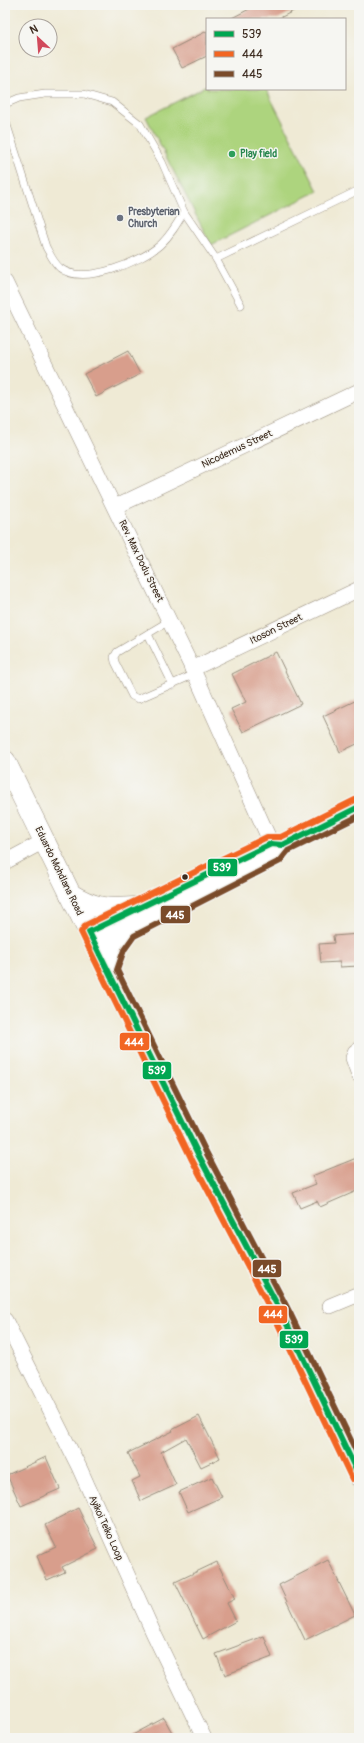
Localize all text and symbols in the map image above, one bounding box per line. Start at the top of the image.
north arrow [18,18,58,58]
legend [206,18,346,90]
text: N [28,22,41,37]
text: 539 [242,27,261,42]
text: 444 [242,47,263,62]
text: 445 [242,67,262,82]
place label: Play field [240,148,277,160]
marker: Play field [227,149,237,159]
place label: Presbyterian Church [128,206,180,230]
marker: Presbyterian Church [115,213,125,223]
street label: Nicodemus Street [200,427,275,471]
street label: Rev. Max Dodu Street [116,518,166,605]
street label: Itoson Street [248,611,305,647]
street label: Eduardo Mohdlana Road [32,825,86,918]
line badge: 539 [207,858,238,877]
text: 539 [213,861,231,874]
unlabelled marker [180,872,190,882]
line badge: 445 [160,905,191,924]
text: 445 [165,909,184,922]
line badge: 444 [119,1032,150,1051]
text: 444 [123,1036,144,1049]
line badge: 539 [142,1061,172,1080]
text: 539 [148,1064,166,1077]
line badge: 445 [252,1259,282,1278]
text: 445 [257,1263,276,1276]
line badge: 444 [258,1305,288,1324]
text: 444 [262,1308,283,1321]
line badge: 539 [279,1330,309,1349]
text: 539 [285,1333,303,1346]
street label: Ayikoi Teiko Loop [86,1493,126,1563]

